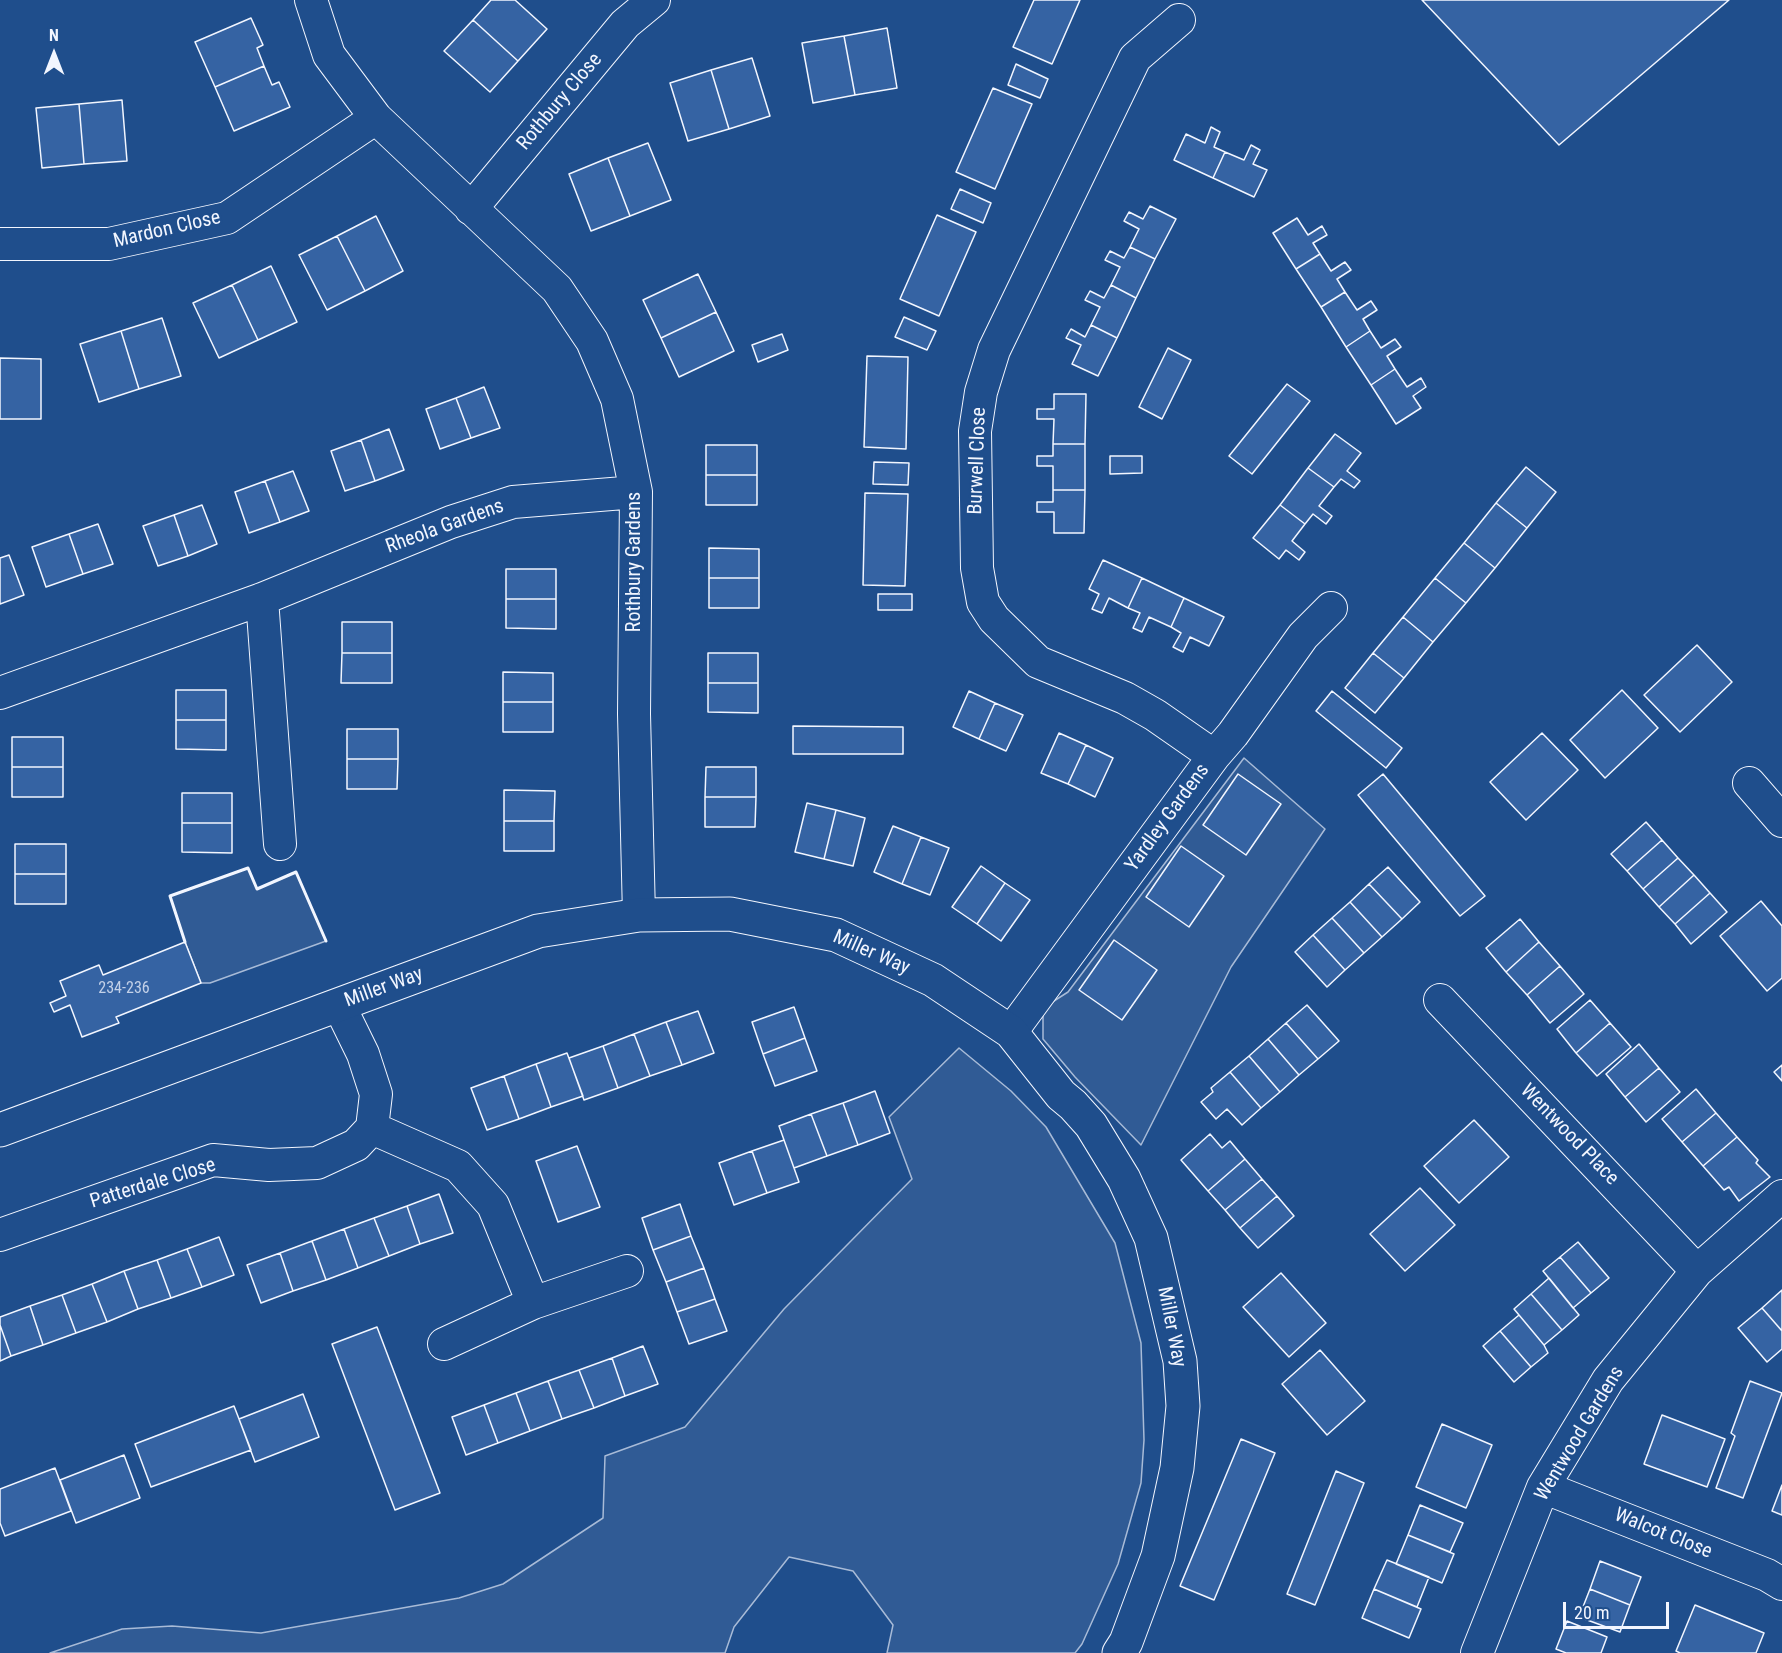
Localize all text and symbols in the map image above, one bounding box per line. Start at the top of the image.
north arrow [24,24,84,84]
text: N [49,26,59,45]
street label: Rothbury Close [512,49,608,155]
street label: Mardon Close [111,206,223,254]
street label: Burwell Close [964,407,992,515]
street label: Rothbury Gardens [623,492,647,632]
street label: Rheola Gardens [383,495,507,559]
street label: Yardley Gardens [1121,759,1215,877]
street label: Miller Way [829,925,913,981]
street label: Miller Way [342,963,426,1013]
house number: 234-236 [98,979,150,999]
street label: Wentwood Place [1515,1079,1623,1191]
street label: Patterdale Close [87,1153,219,1215]
street label: Miller Way [1151,1285,1191,1369]
street label: Wentwood Gardens [1530,1362,1630,1506]
street label: Walcot Close [1611,1504,1715,1564]
scale bar [1566,1590,1672,1628]
text: 20 m [1574,1602,1609,1623]

